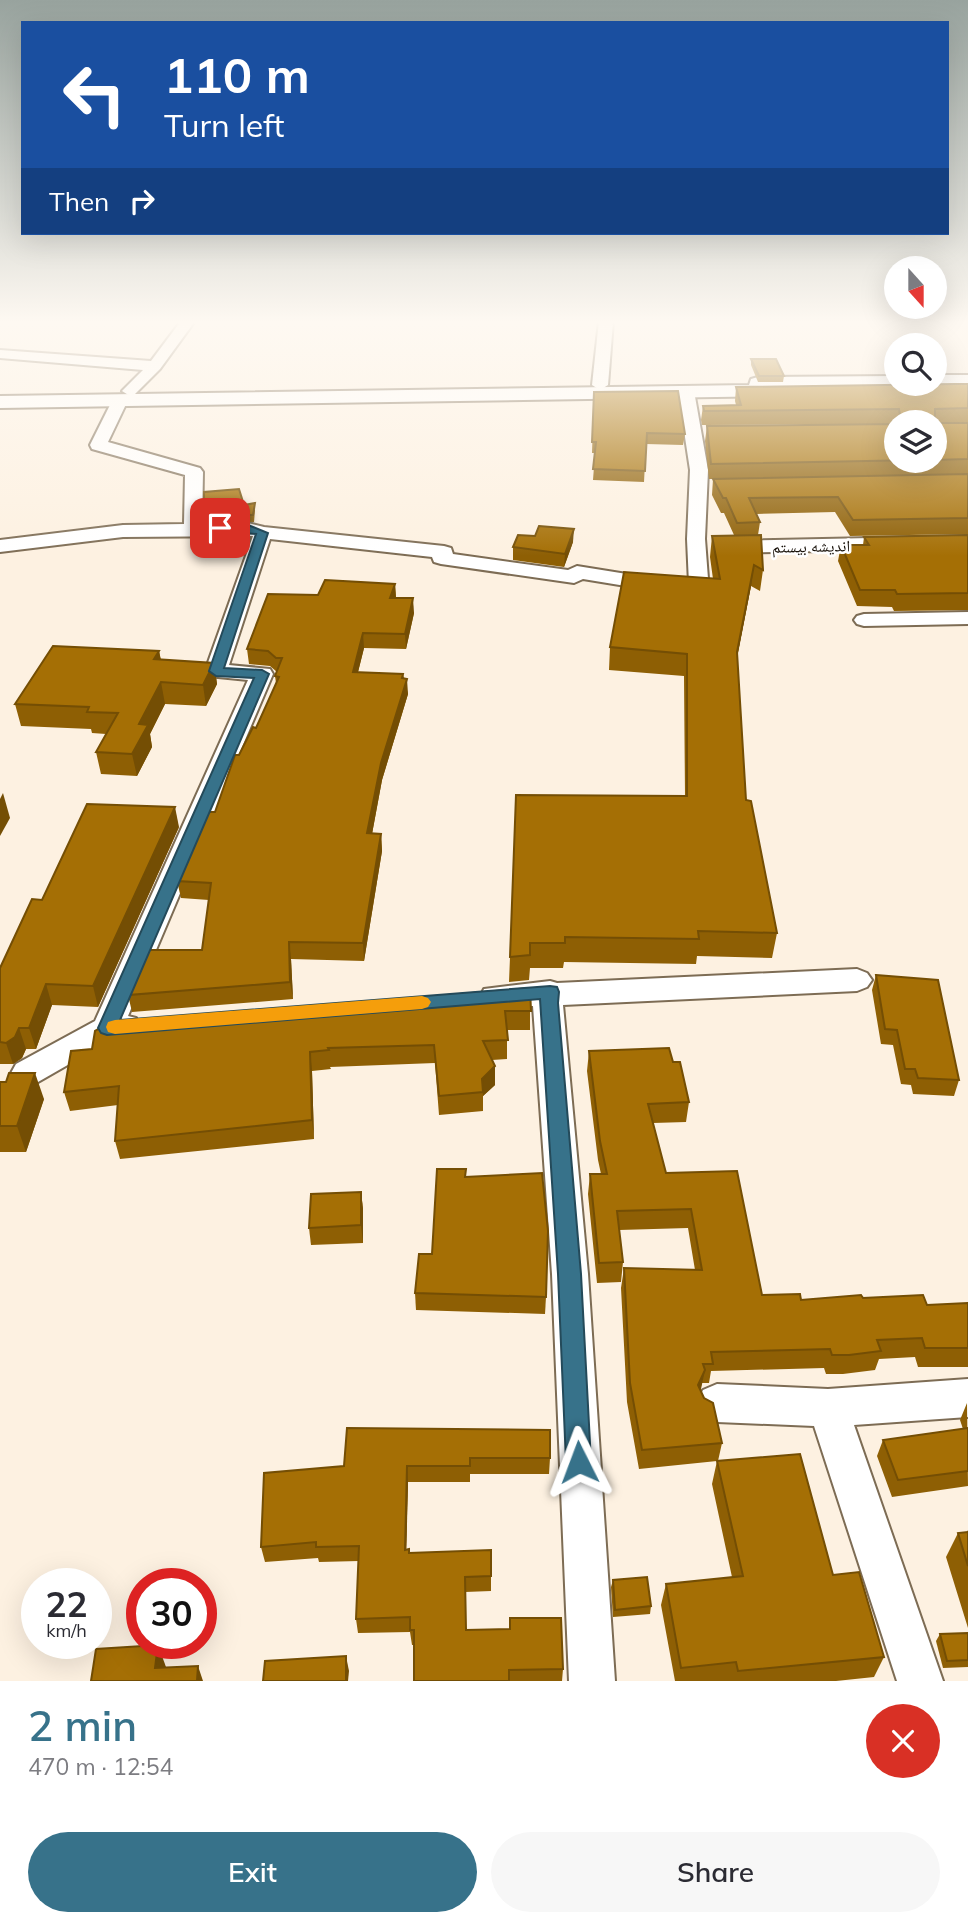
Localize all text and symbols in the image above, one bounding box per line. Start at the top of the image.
text: 110 m [164,44,310,105]
icon: left [49,49,140,140]
text: Turn left [164,105,284,145]
icon: right [123,182,161,220]
text: Then [49,185,109,218]
north arrow [884,256,947,318]
map controls [884,256,947,473]
button: search [884,333,947,396]
button: layers [884,410,947,473]
pin [190,498,250,558]
icon: arrive [201,509,239,547]
street label: اندیشه بیستم [772,535,850,558]
position arrow [542,1425,616,1499]
speed limit sign: 30 [126,1568,217,1659]
text: 22 [45,1582,88,1626]
text: km/h [46,1619,87,1642]
text: 2 min [28,1699,137,1752]
button: close [866,1704,940,1778]
text: 470 m · 12:54 [28,1752,173,1781]
button: Exit [28,1832,477,1912]
button: Share [491,1832,940,1912]

